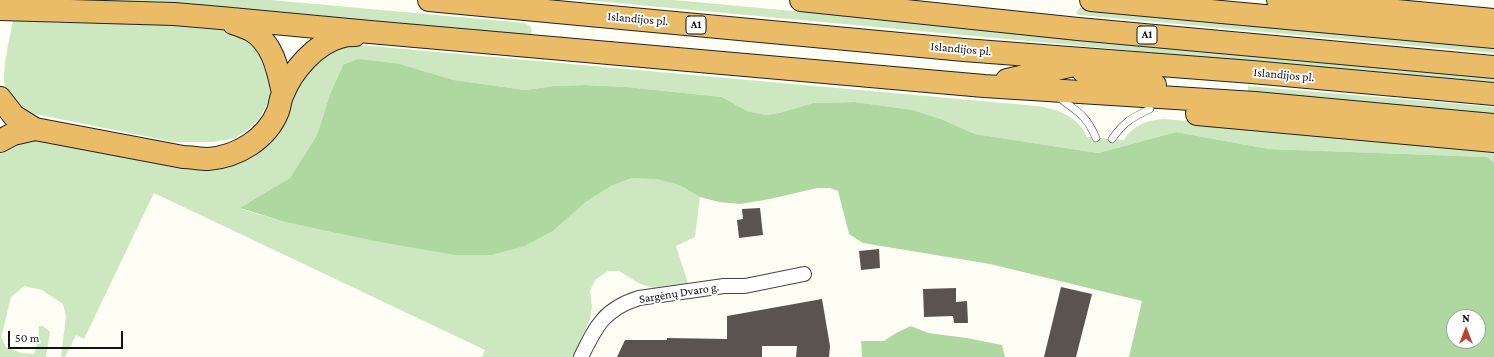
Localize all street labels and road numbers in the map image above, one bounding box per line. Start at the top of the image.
street label: Islandijos pl. [607,9,669,29]
road number: A1 [686,16,706,34]
road number: A1 [1137,26,1157,44]
street label: Islandijos pl. [930,39,992,59]
street label: Islandijos pl. [1253,65,1315,85]
street label: Sargėnų Dvaro g. [638,280,720,306]

